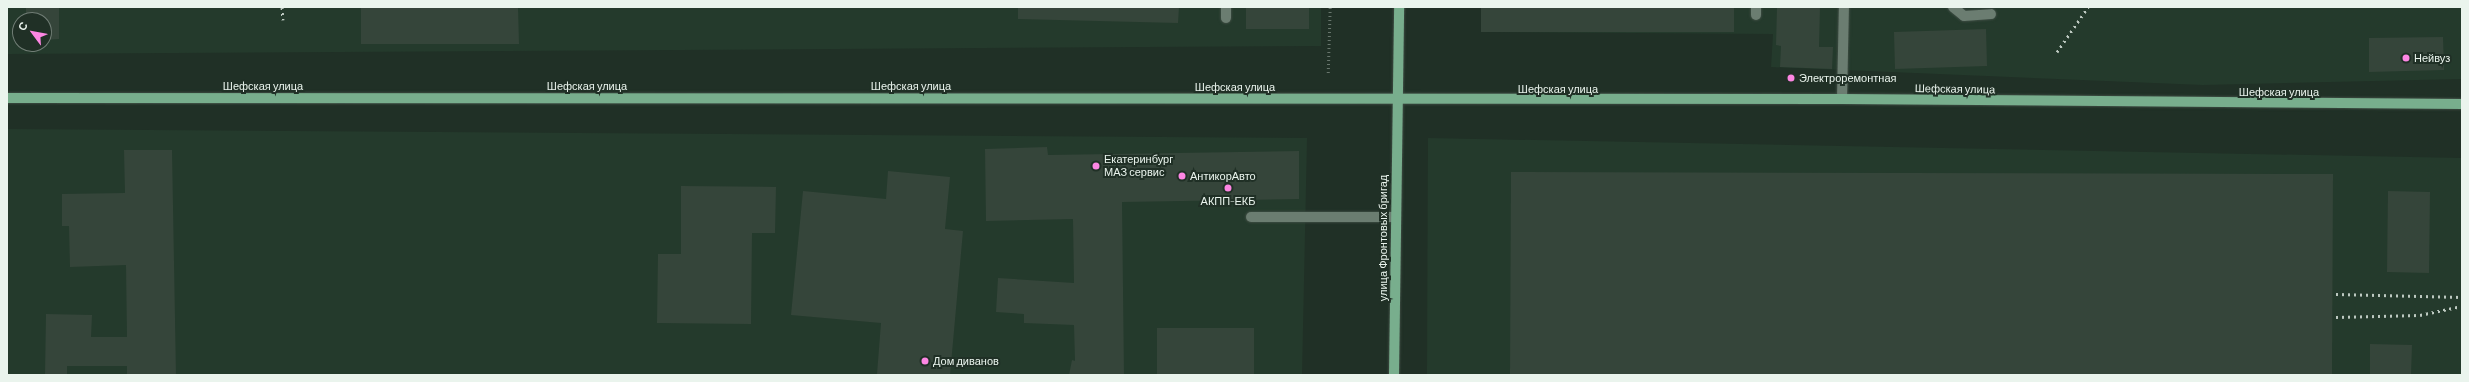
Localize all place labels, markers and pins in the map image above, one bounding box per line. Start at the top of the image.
place label: Нейвуз [2414,51,2450,65]
marker: Нейвуз [2401,53,2411,63]
place label: Электроремонтная [1799,71,1896,85]
marker: Электроремонтная [1786,73,1796,83]
place label: Екатеринбург МАЗ сервис [1104,153,1173,179]
marker: Екатеринбург МАЗ сервис [1091,161,1101,171]
place label: АнтикорАвто [1190,169,1256,183]
marker: АнтикорАвто [1177,171,1187,181]
marker: АКПП-ЕКБ [1223,183,1233,193]
place label: АКПП-ЕКБ [1201,194,1255,208]
place label: Дом диванов [933,354,999,368]
marker: Дом диванов [920,356,930,366]

